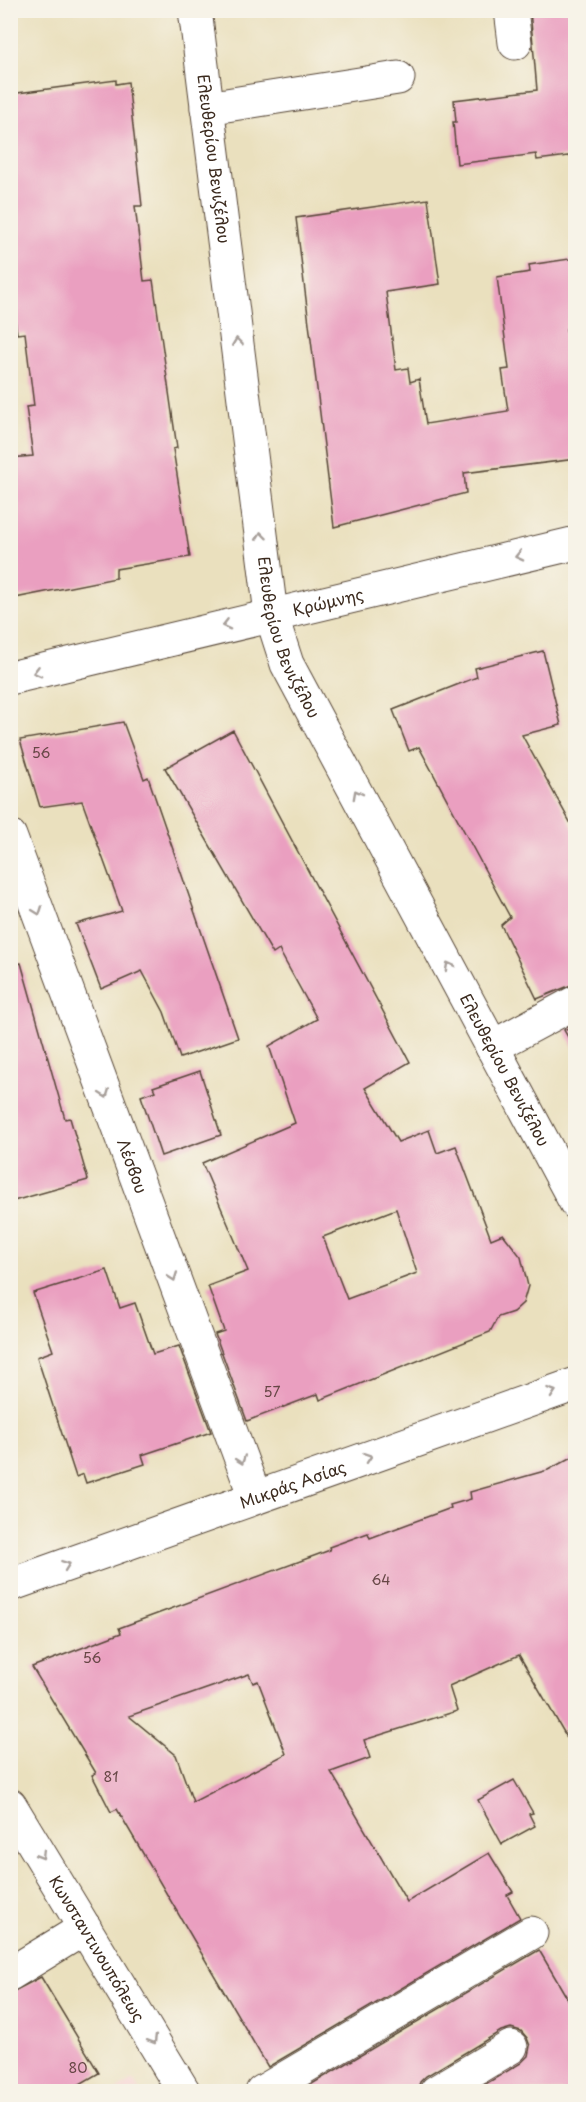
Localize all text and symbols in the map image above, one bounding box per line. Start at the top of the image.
street label: Ελευθερίου Βενιζέλου [192,73,237,245]
one-way arrow [231,338,243,347]
one-way arrow [255,531,268,540]
one-way arrow [514,549,524,562]
street label: Ελευθερίου Βενιζέλου [253,555,327,722]
street label: Κρώμνης [290,581,366,621]
one-way arrow [222,618,232,630]
one-way arrow [32,664,42,677]
house number: 56 [32,742,51,763]
one-way arrow [353,790,364,800]
one-way arrow [30,905,43,916]
one-way arrow [445,962,456,972]
street label: Ελευθερίου Βενιζέλου [455,989,556,1150]
one-way arrow [98,1088,110,1099]
street label: Λέσβου [112,1135,154,1197]
one-way arrow [166,1271,179,1282]
house number: 57 [264,1381,280,1402]
one-way arrow [546,1387,556,1400]
one-way arrow [362,1452,373,1465]
one-way arrow [234,1454,247,1464]
street label: Μικράς Ασίας [236,1454,349,1514]
one-way arrow [60,1560,70,1573]
house number: 64 [371,1569,391,1590]
house number: 56 [83,1647,102,1668]
house number: 81 [104,1766,118,1787]
one-way arrow [33,1849,45,1859]
street label: Κωνσταντινουπόλεως [44,1870,152,2026]
one-way arrow [145,2034,157,2044]
house number: 80 [69,2057,87,2078]

